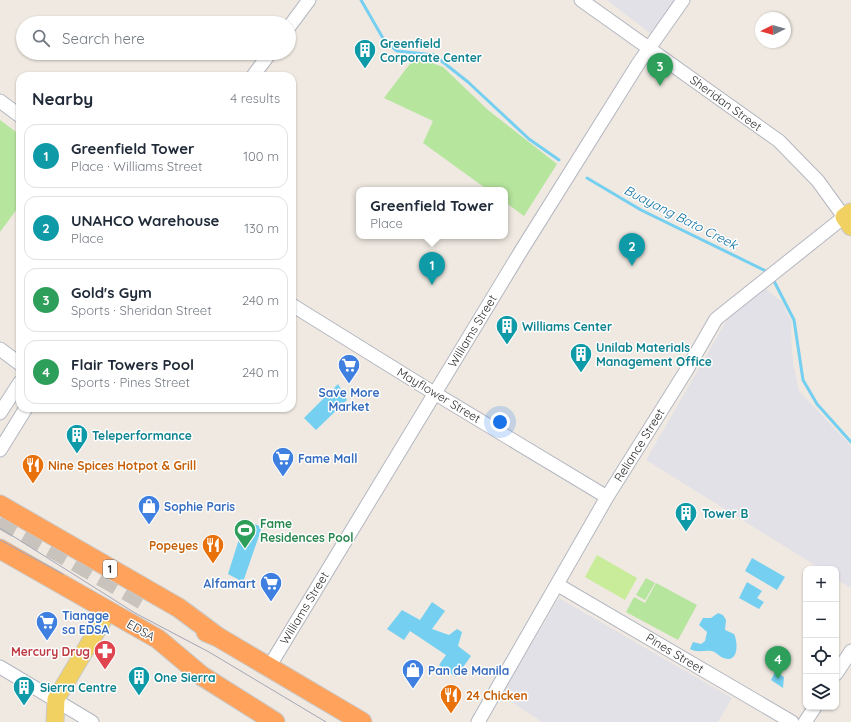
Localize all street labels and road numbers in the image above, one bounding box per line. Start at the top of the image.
street label: Sheridan Street [687,72,765,134]
street label: Williams Street [444,292,500,370]
street label: Mayflower Street [394,364,484,426]
street label: Reliance Street [611,406,667,484]
road number: 1 [103,560,117,578]
street label: Williams Street [276,569,332,647]
street label: EDSA [124,616,158,644]
street label: Pines Street [643,630,707,676]

